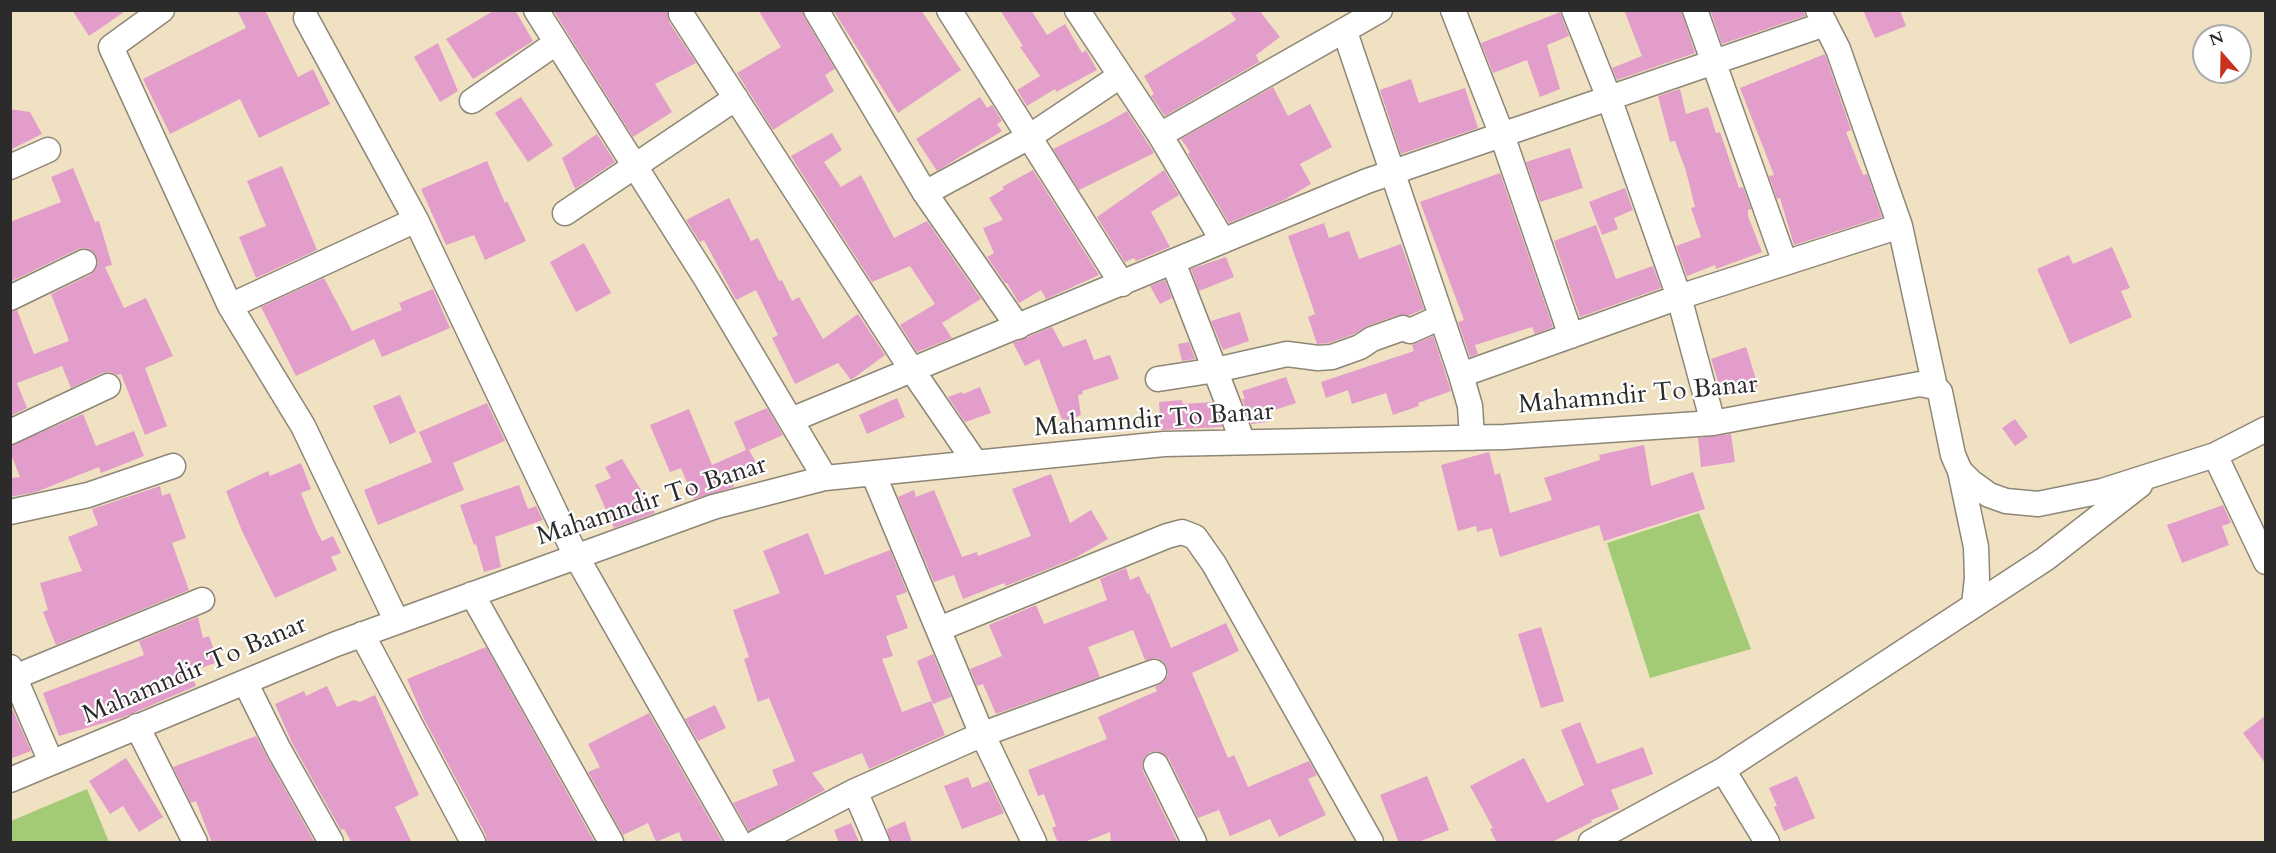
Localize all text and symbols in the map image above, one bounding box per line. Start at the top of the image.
north arrow [2192,24,2252,84]
text: N [2206,26,2227,52]
street label: Mahamndir To Banar [1517,370,1759,422]
street label: Mahamndir To Banar [1033,397,1275,445]
street label: Mahamndir To Banar [533,450,771,554]
street label: Mahamndir To Banar [78,610,312,732]

